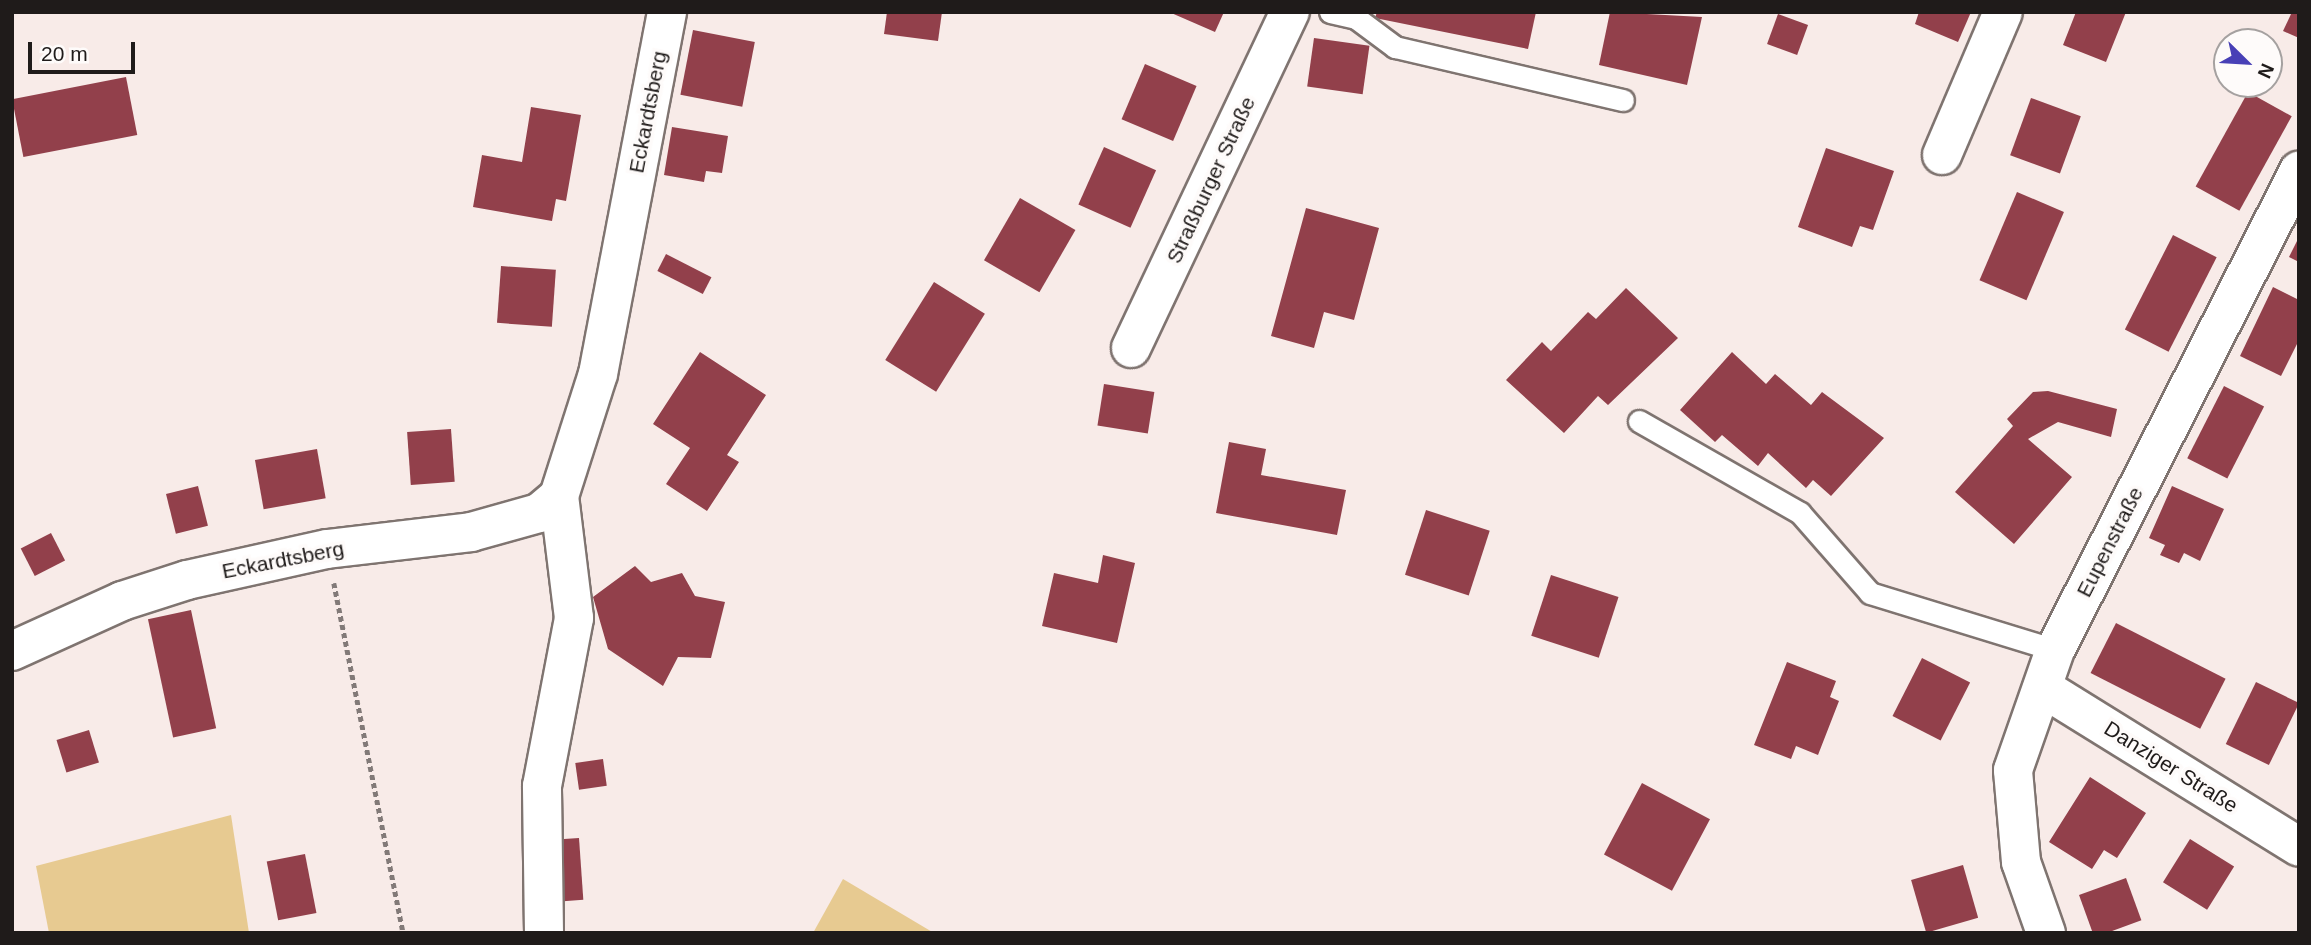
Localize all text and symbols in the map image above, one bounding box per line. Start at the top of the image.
scale bar [32,28,138,72]
north arrow [2213,28,2283,98]
text: 20 m [41,42,88,65]
street label: Eckardtsberg [624,49,672,175]
text: N [2253,60,2278,81]
street label: Straßburger Straße [1161,93,1261,267]
street label: Eupenstraße [2071,483,2149,601]
street label: Eckardtsberg [220,536,346,584]
street label: Danziger Straße [2099,716,2243,818]

